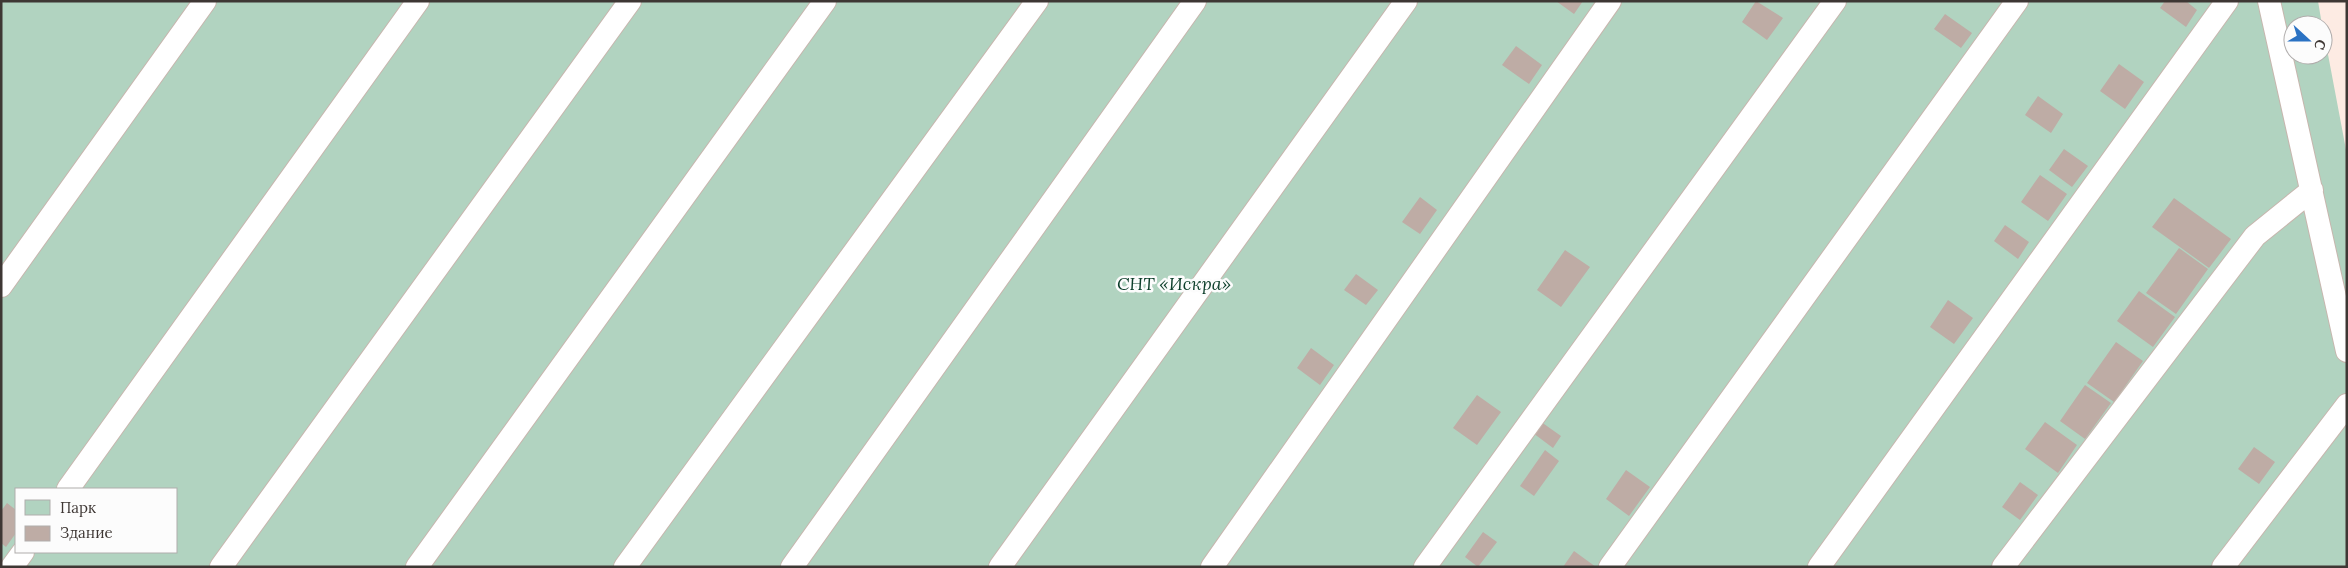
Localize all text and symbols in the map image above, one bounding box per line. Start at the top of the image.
north arrow [2283,15,2333,65]
text: С [2310,37,2330,53]
park label: СНТ «Искра» [1117,272,1231,295]
legend [15,488,178,553]
text: Парк [60,498,96,517]
text: Здание [60,523,113,542]

